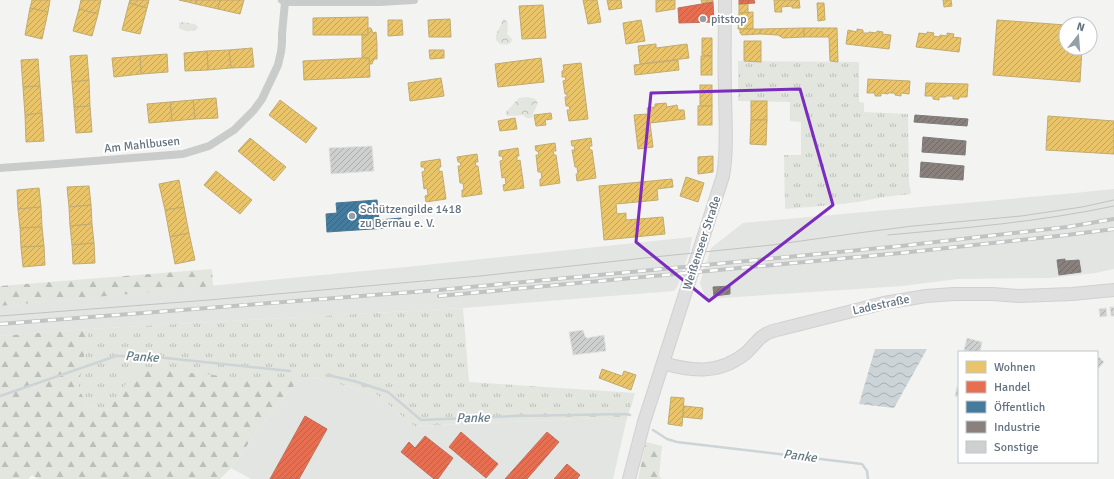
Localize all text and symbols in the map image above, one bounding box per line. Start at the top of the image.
place label: pitstop [711,12,747,27]
marker: pitstop [698,14,708,24]
north arrow [1058,16,1098,56]
text: N [1075,20,1086,34]
street label: Am Mahlbusen [103,134,181,156]
street label: Weißenseer Straße [680,194,724,292]
place label: Schützengilde 1418 zu Bernau e. V. [360,202,461,231]
marker: Schützengilde 1418 zu Bernau e. V. [347,211,357,221]
street label: Ladestraße [851,292,911,318]
water label: Panke [125,348,161,366]
legend [958,351,1098,463]
text: Wohnen [994,360,1036,375]
text: Handel [994,380,1031,395]
text: Öffentlich [994,400,1045,415]
water label: Panke [456,410,491,426]
text: Industrie [994,420,1040,435]
text: Sonstige [994,440,1039,455]
water label: Panke [782,446,819,466]

